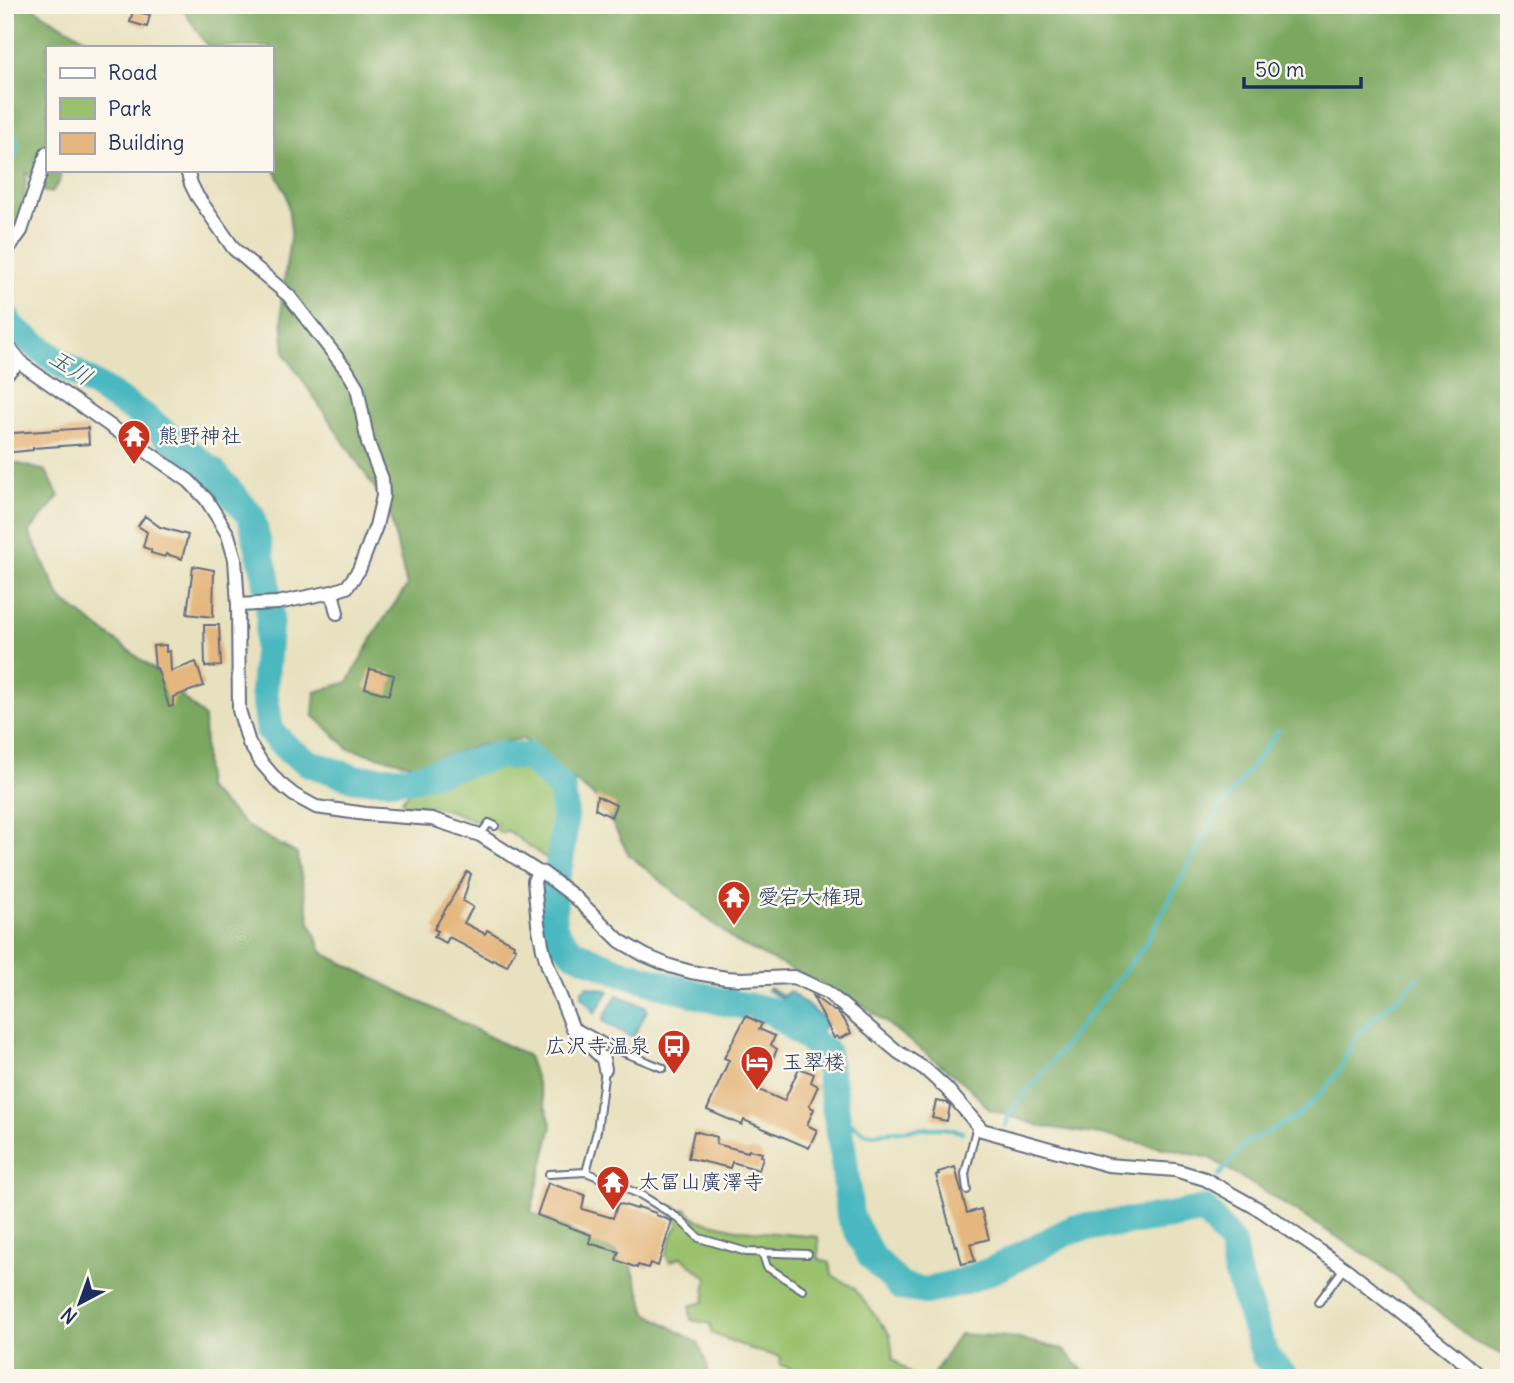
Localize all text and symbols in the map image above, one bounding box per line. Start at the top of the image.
legend [46,46,273,172]
scale bar [1244,46,1362,90]
text: 50 m [1255,56,1304,83]
text: Road [108,59,157,86]
text: Park [108,95,151,122]
text: Building [108,129,184,156]
water label: 玉川 [44,342,98,391]
temple icon: 熊野神社 [115,417,153,466]
place label: 熊野神社 [158,422,242,449]
temple icon: 愛宕大権現 [715,878,753,927]
place label: 愛宕大権現 [758,883,863,910]
bus stop icon: 広沢寺温泉 [655,1027,693,1076]
place label: 広沢寺温泉 [545,1032,650,1059]
hotel icon: 玉翠楼 [738,1043,776,1092]
place label: 玉翠楼 [782,1048,845,1075]
temple icon: 太冨山廣澤寺 [594,1163,632,1212]
place label: 太冨山廣澤寺 [638,1168,764,1195]
north arrow [46,1268,116,1338]
text: N [56,1302,82,1329]

